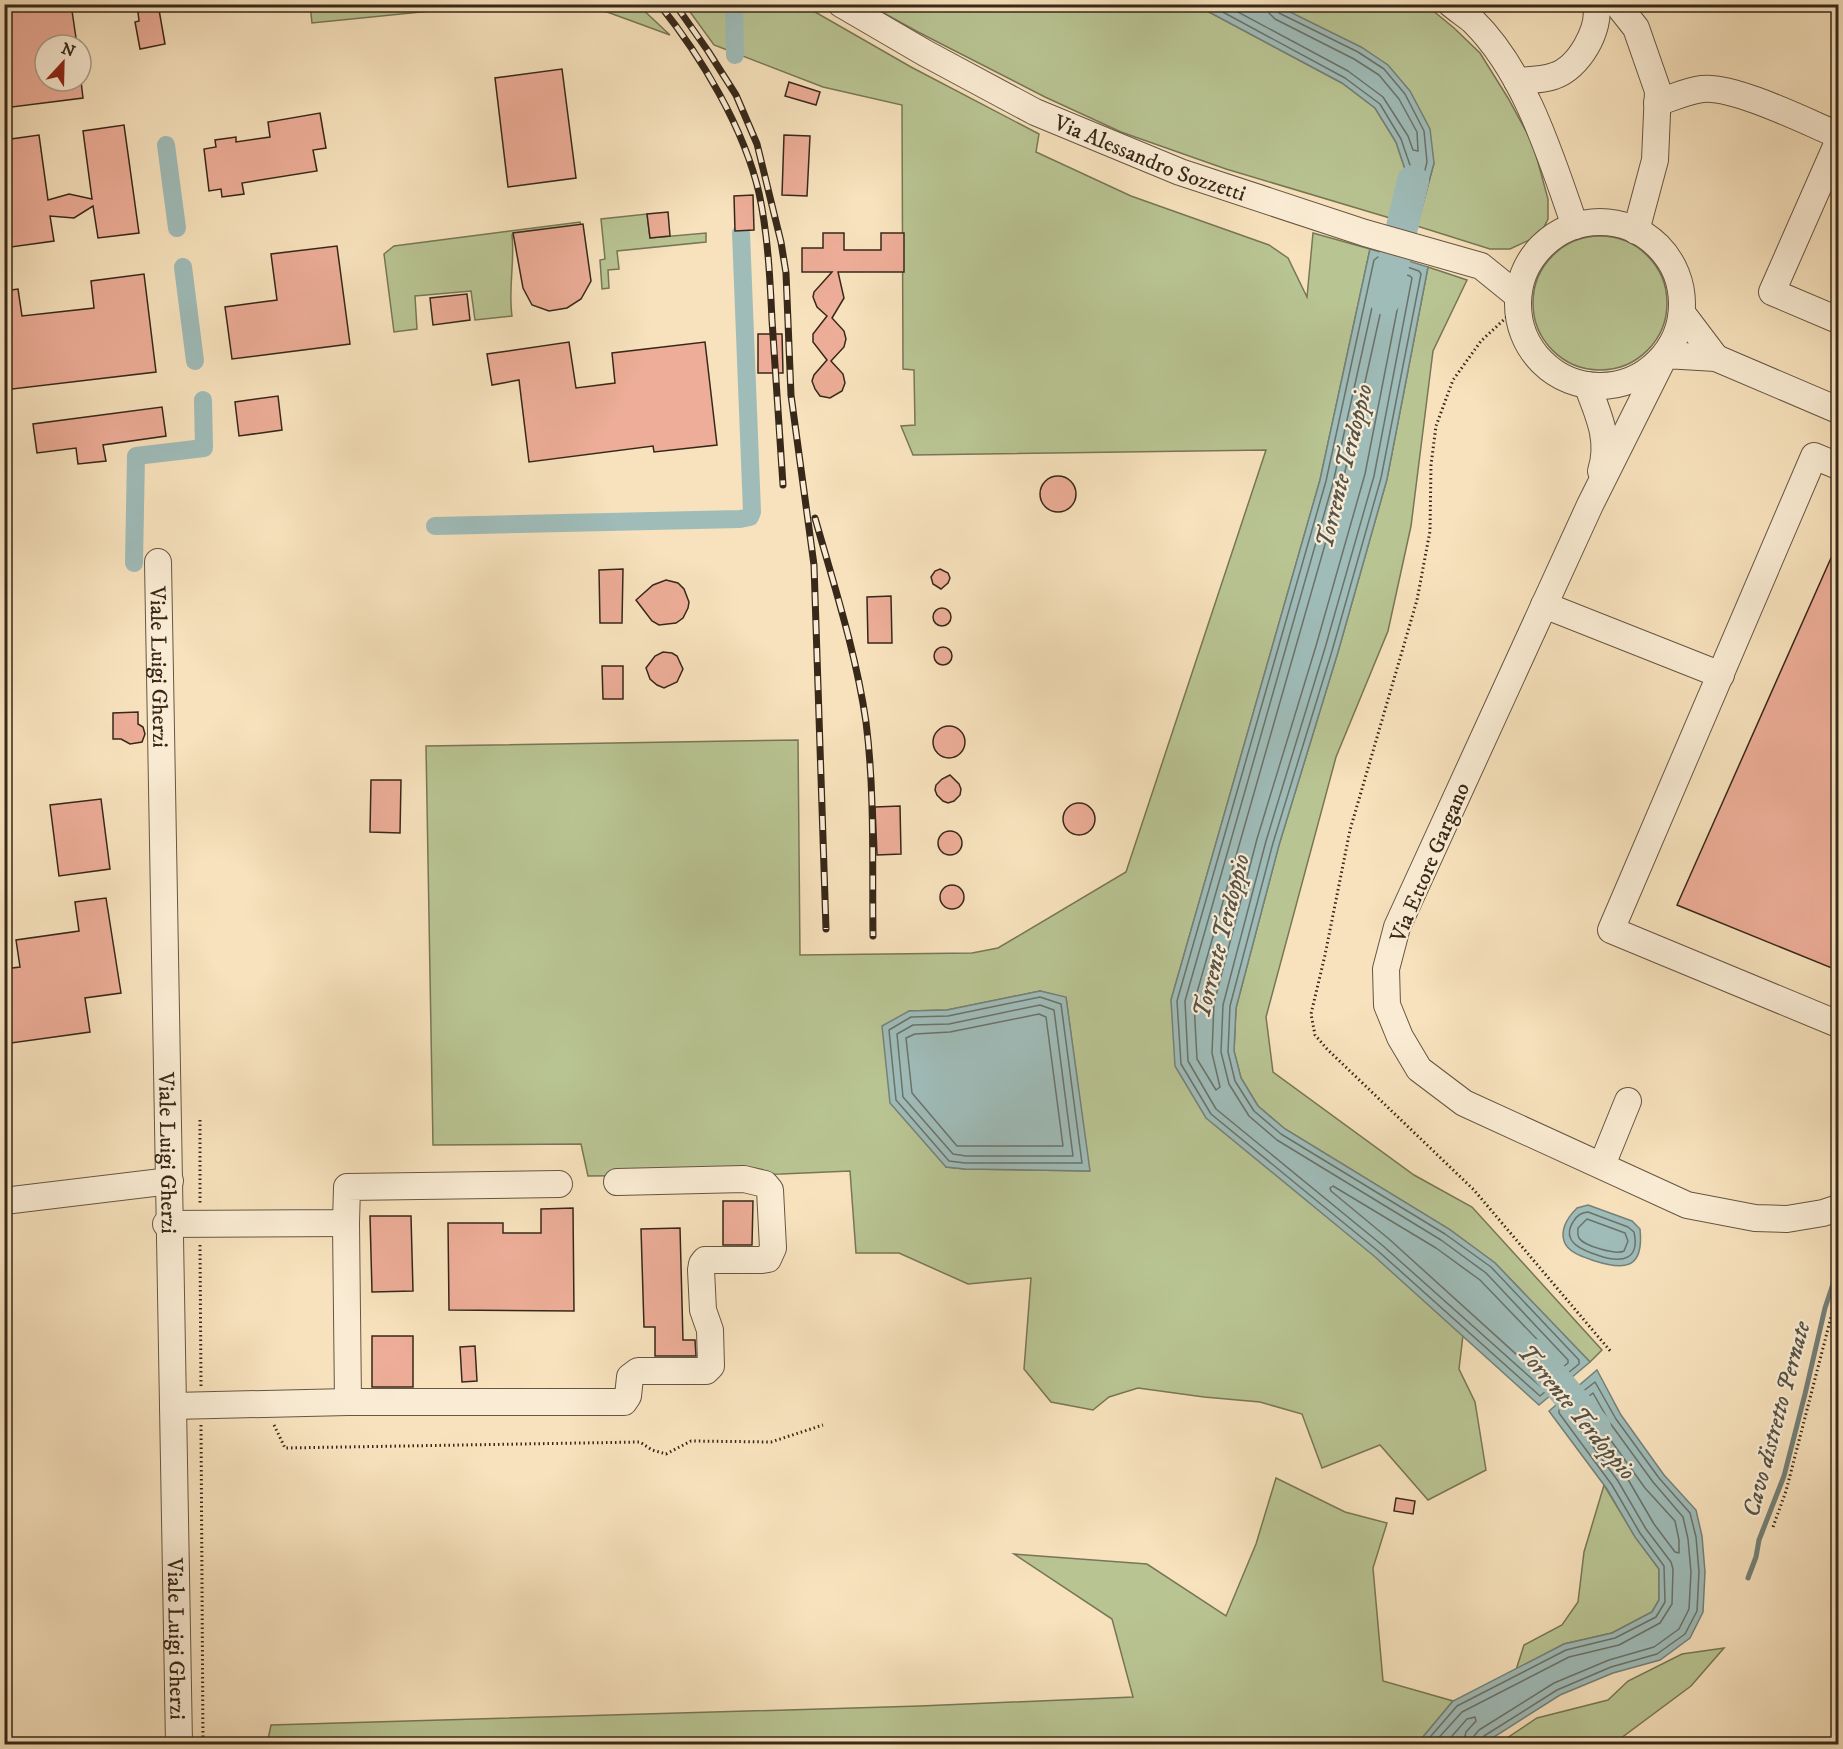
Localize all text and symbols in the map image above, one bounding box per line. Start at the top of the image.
north arrow [33,33,93,93]
text: N [58,38,78,62]
street label: Via Alessandro Sozzetti [1049,109,1249,208]
water label: Torrente Terdoppio [1310,381,1380,552]
street label: Viale Luigi Gherzi [143,585,173,748]
street label: Via Ettore Gargano [1384,779,1476,947]
water label: Torrente Terdoppio [1187,851,1257,1022]
street label: Viale Luigi Gherzi [152,1071,182,1234]
water label: Cavo distretto Pernate [1736,1317,1818,1520]
water label: Torrente Terdoppio [1511,1338,1642,1487]
street label: Viale Luigi Gherzi [161,1557,191,1720]

